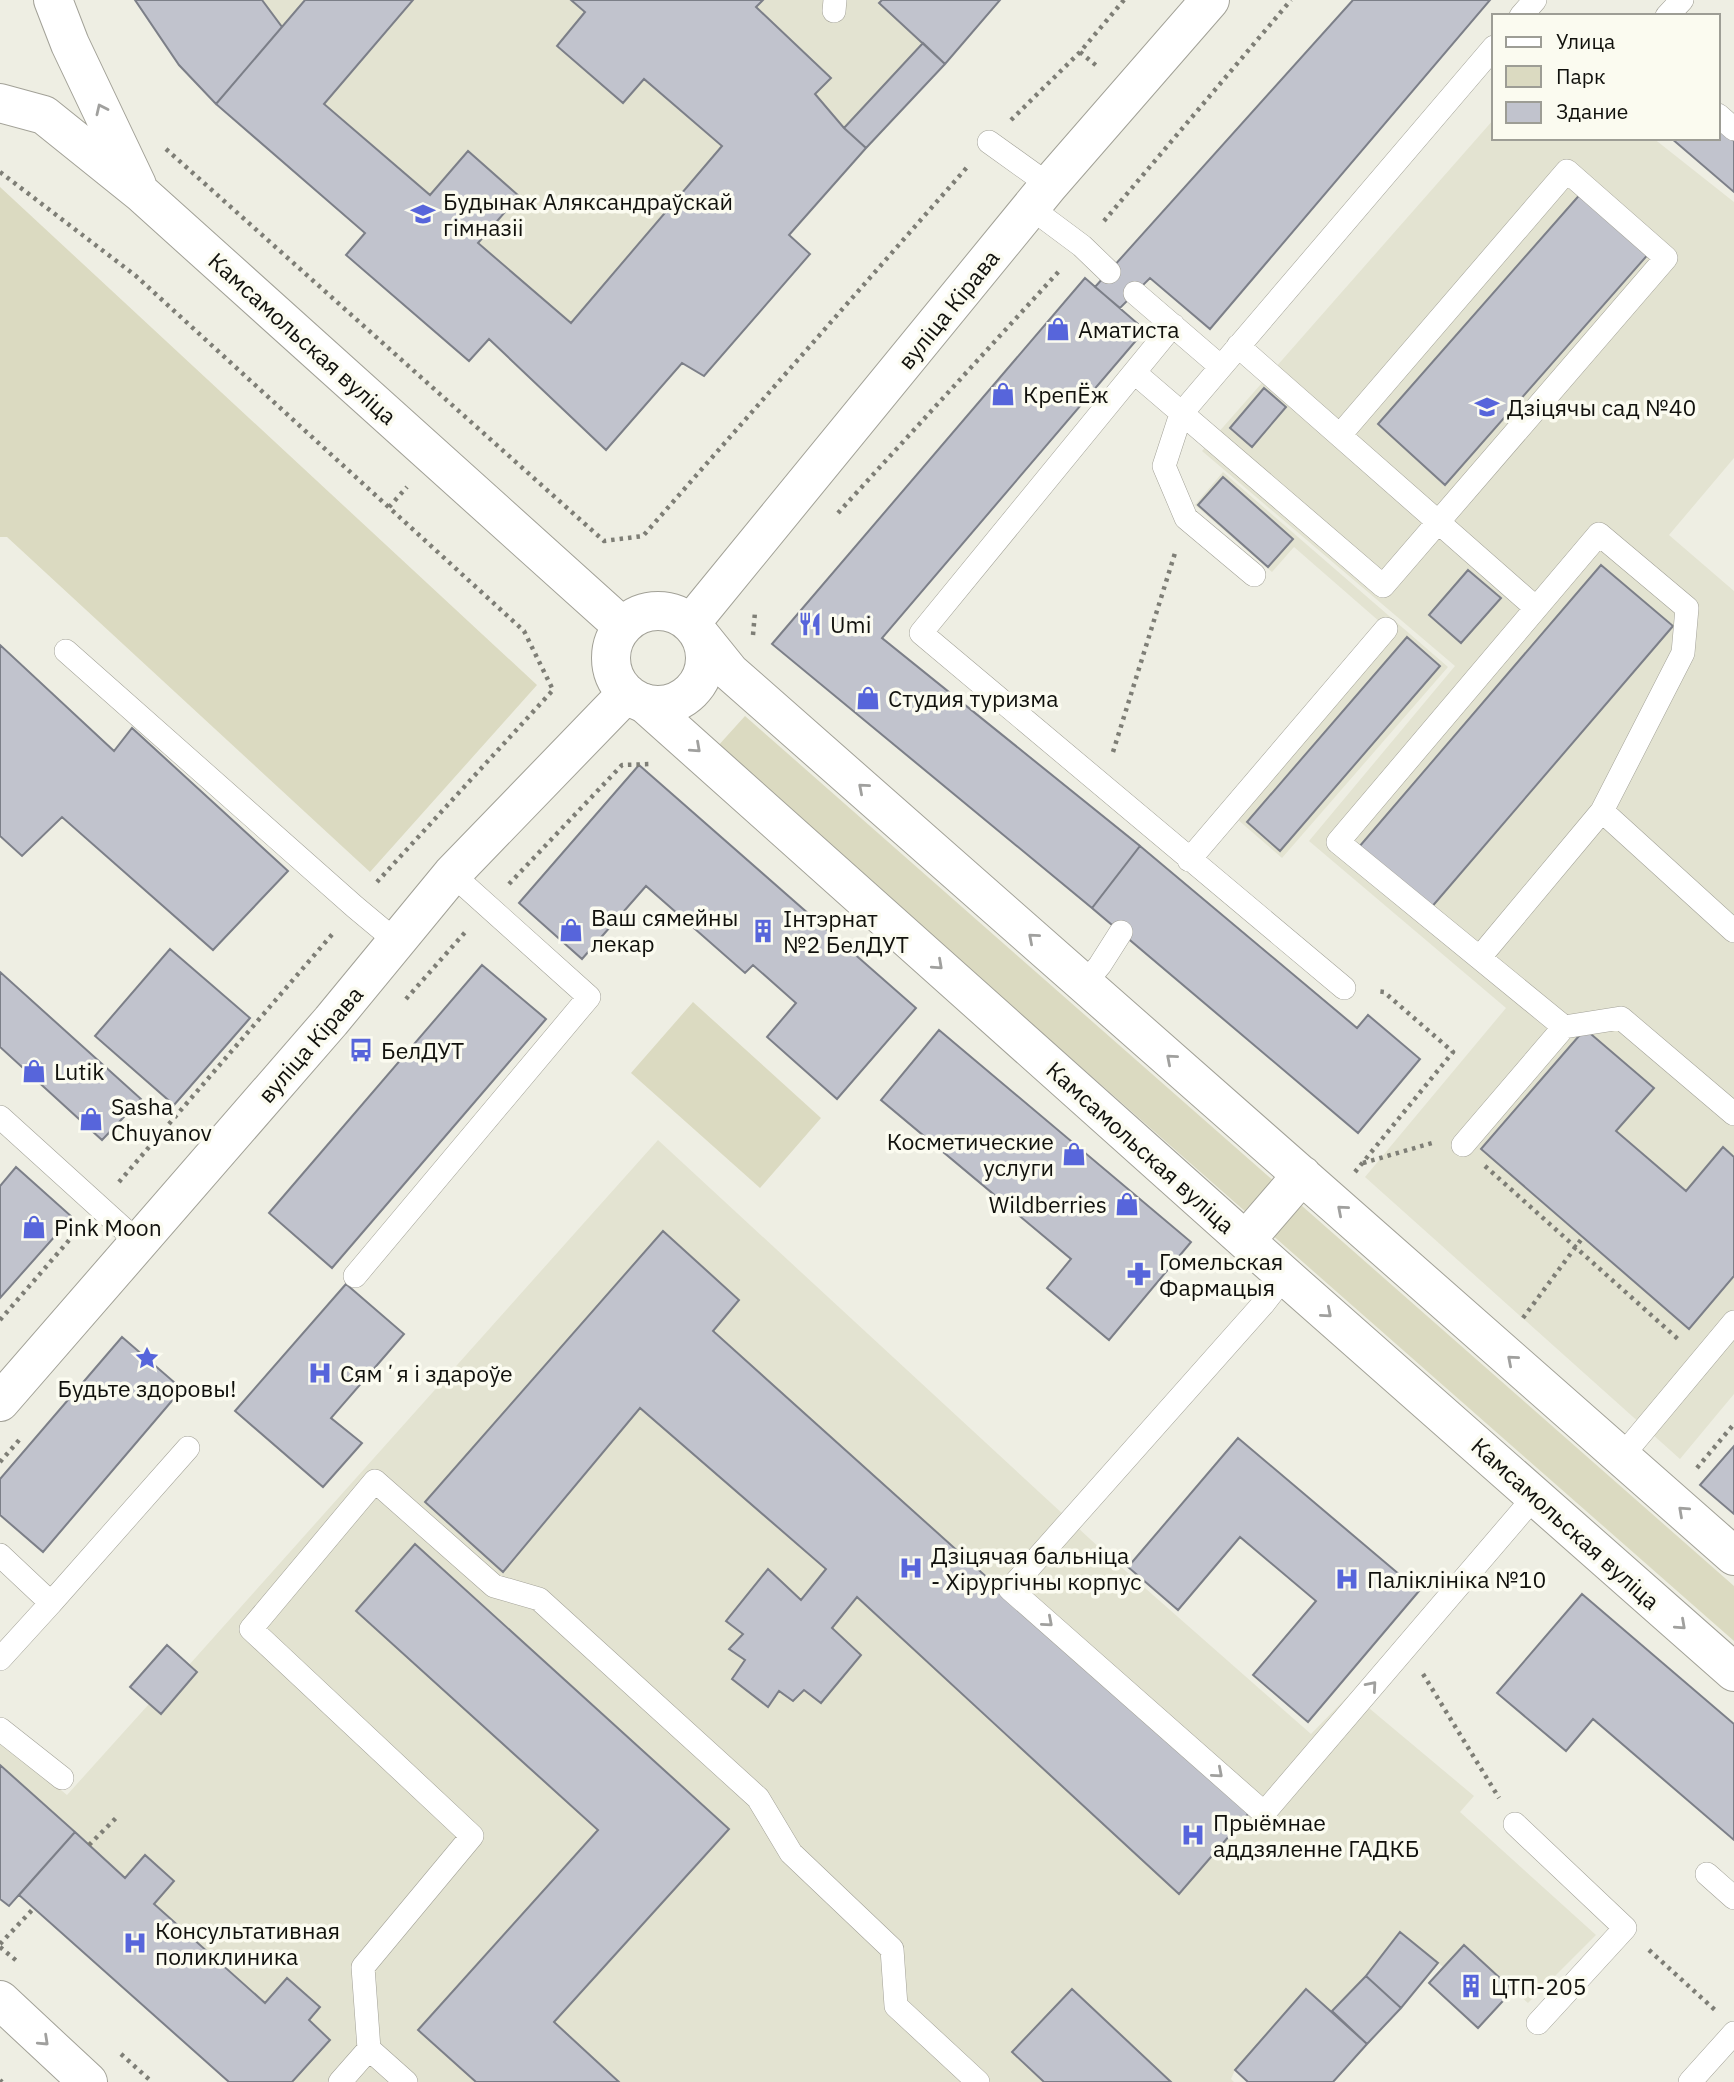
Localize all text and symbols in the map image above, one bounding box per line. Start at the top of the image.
legend [1492,14,1720,140]
text: Улица [1556,27,1615,55]
text: Парк [1556,62,1606,90]
text: Здание [1556,97,1628,125]
one-way arrow [95,104,109,116]
place label: Будынак Аляксандраўскай гімназіі [443,186,733,242]
school or university icon: Будынак Аляксандраўскай гімназіі [409,200,437,228]
street label: вуліца Кірава [891,243,1005,375]
street label: Камсамольская вуліца [202,245,404,431]
place label: Аматиста [1078,314,1179,344]
shop icon: Аматиста [1044,315,1072,343]
place label: КрепЁж [1023,379,1109,409]
shop icon: КрепЁж [989,380,1017,408]
place label: Дзіцячы сад №40 [1507,392,1696,422]
school or university icon: Дзіцячы сад №40 [1473,393,1501,421]
place label: Umi [830,609,871,639]
restaurant icon: Umi [796,610,824,638]
place label: Студия туризма [888,683,1059,713]
shop icon: Студия туризма [854,684,882,712]
one-way arrow [688,739,701,752]
one-way arrow [858,784,871,796]
place label: Ваш сямейны лекар [591,902,738,958]
place label: Інтэрнат №2 БелДУТ [783,903,909,959]
shop icon: Ваш сямейны лекар [557,916,585,944]
building icon: Інтэрнат №2 БелДУТ [749,917,777,945]
one-way arrow [1029,934,1042,946]
one-way arrow [930,957,943,969]
street label: вуліца Кірава [251,979,369,1109]
place label: БелДУТ [381,1035,464,1065]
bus stop icon: БелДУТ [347,1036,375,1064]
street label: Камсамольская вуліца [1040,1054,1242,1240]
one-way arrow [1166,1055,1179,1067]
place label: Lutik [54,1056,104,1086]
shop icon: Lutik [20,1057,48,1085]
place label: Sasha Chuyanov [111,1091,212,1147]
shop icon: Sasha Chuyanov [77,1105,105,1133]
place label: Косметические услуги [887,1126,1054,1182]
shop icon: Косметические услуги [1060,1140,1088,1168]
place label: Wildberries [989,1189,1107,1219]
shop icon: Wildberries [1113,1190,1141,1218]
one-way arrow [1337,1206,1350,1218]
place label: Pink Moon [54,1212,162,1242]
shop icon: Pink Moon [20,1213,48,1241]
place label: Гомельская Фармацыя [1159,1246,1283,1302]
pharmacy icon: Гомельская Фармацыя [1125,1260,1153,1288]
one-way arrow [1319,1305,1332,1317]
place icon: Будьте здоровы! [133,1344,161,1372]
one-way arrow [1508,1356,1521,1368]
place label: Сямʼя і здароўе [340,1358,513,1388]
hospital icon: Сямʼя і здароўе [306,1359,334,1387]
place label: Будьте здоровы! [58,1373,236,1403]
street label: Камсамольская вуліца [1465,1430,1667,1616]
one-way arrow [1678,1506,1691,1519]
place label: Дзіцячая бальніца - Хірургічны корпус [931,1540,1142,1596]
hospital icon: Дзіцячая бальніца - Хірургічны корпус [897,1554,925,1582]
place label: Паліклініка №10 [1367,1564,1546,1594]
hospital icon: Паліклініка №10 [1333,1565,1361,1593]
one-way arrow [1039,1614,1052,1626]
one-way arrow [1673,1617,1686,1629]
one-way arrow [1364,1682,1376,1695]
one-way arrow [1210,1765,1223,1777]
place label: Прыёмнае аддзяленне ГАДКБ [1213,1807,1419,1863]
hospital icon: Прыёмнае аддзяленне ГАДКБ [1179,1821,1207,1849]
place label: Консультативная поликлиника [155,1915,340,1971]
hospital icon: Консультативная поликлиника [121,1929,149,1957]
place label: ЦТП-205 [1491,1971,1587,2001]
building icon: ЦТП-205 [1457,1972,1485,2000]
one-way arrow [36,2033,49,2046]

